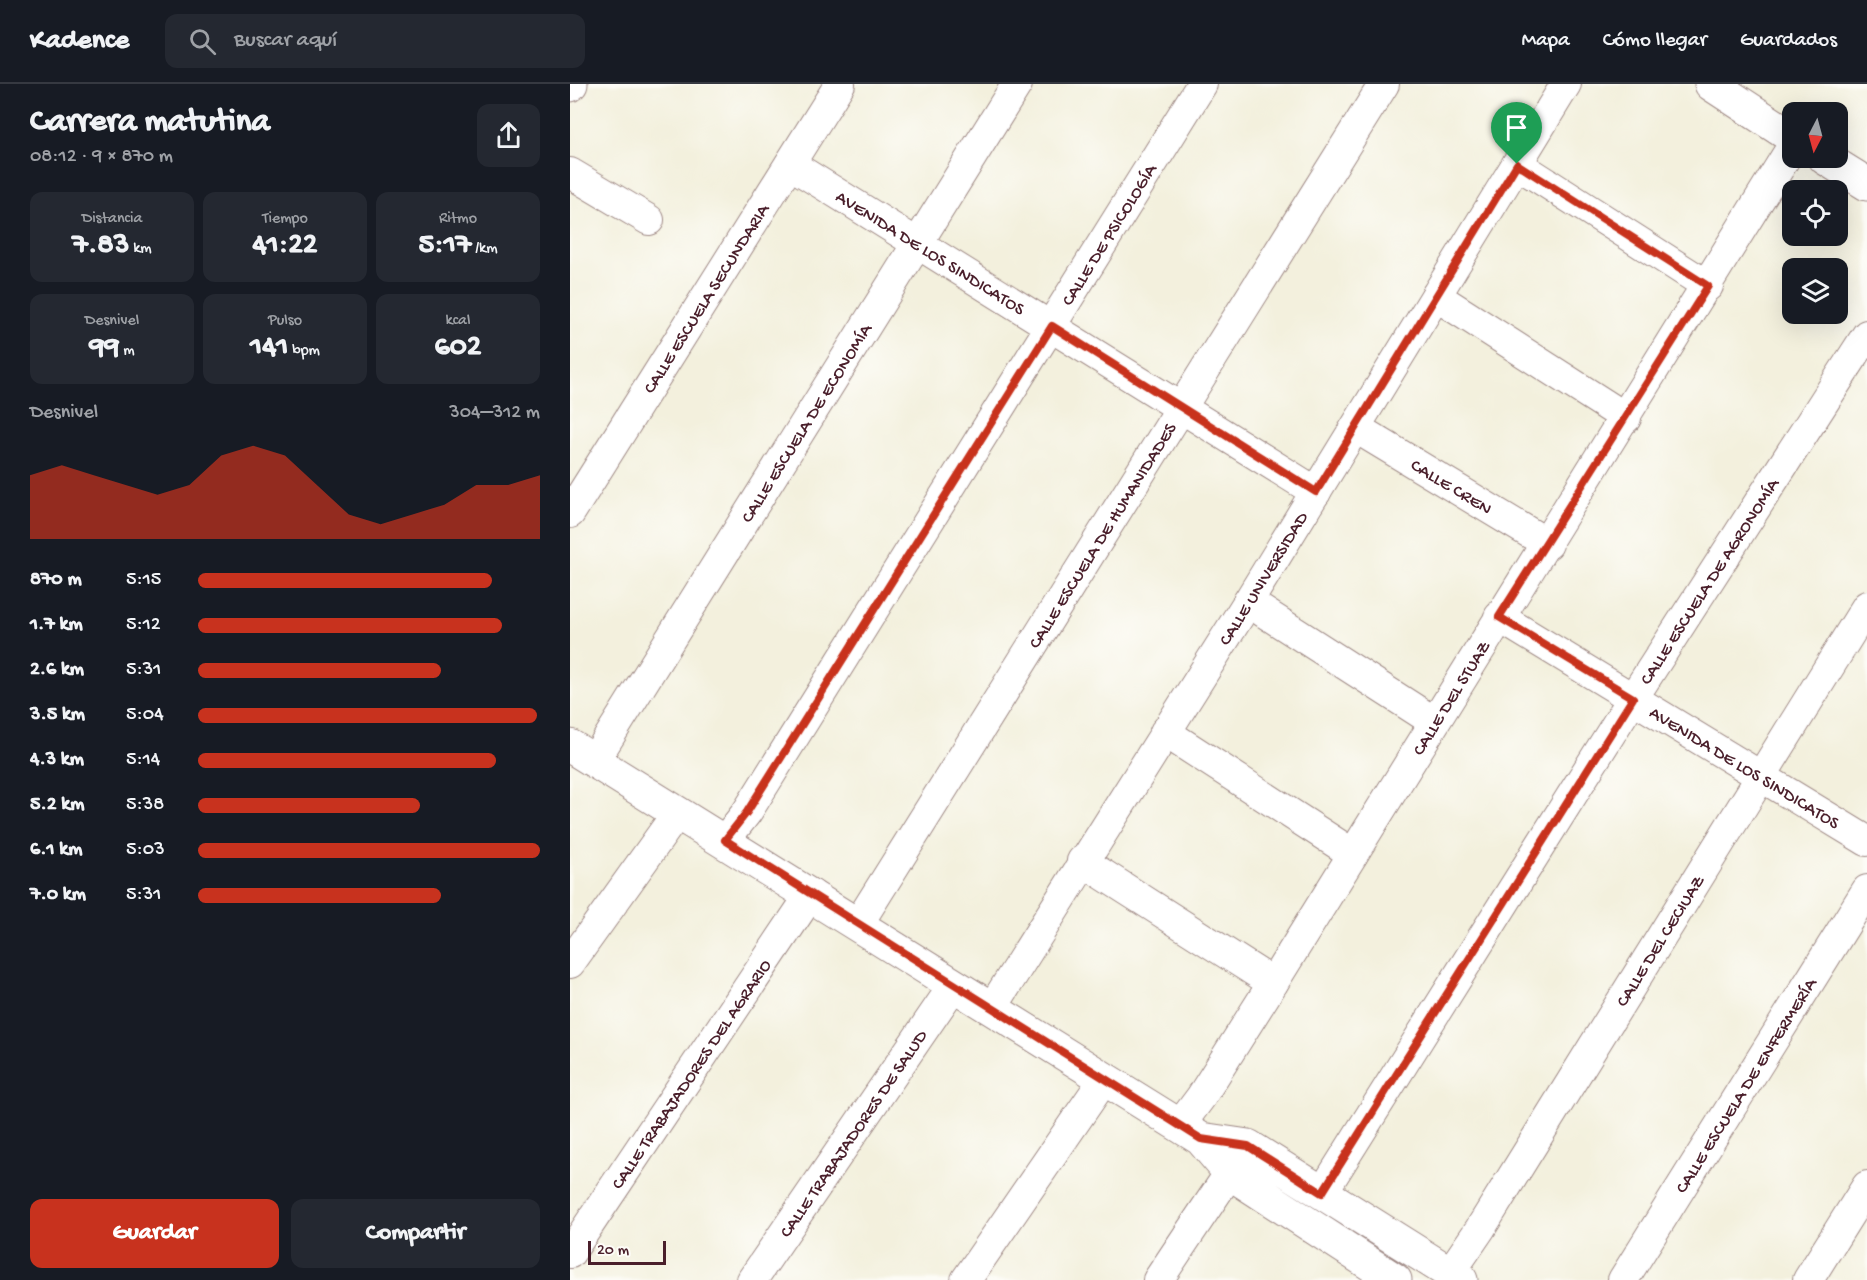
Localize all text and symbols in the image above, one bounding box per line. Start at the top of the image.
search box [165,14,585,68]
text: Kadence [30,25,129,58]
icon: search [186,25,219,58]
text: Buscar aquí [234,28,337,54]
text: Mapa [1521,29,1570,54]
text: Cómo llegar [1603,29,1707,54]
text: Guardados [1740,29,1837,54]
pin [1491,102,1542,164]
north arrow [1782,102,1848,168]
map controls [1782,102,1848,324]
text: Carrera matutina [30,104,270,142]
button: share [477,104,540,167]
icon: arrive [1500,111,1533,144]
text: 08:12 · 9 × 870 m [30,146,173,169]
street label: CALLE DE PSICOLOGÍA [1058,160,1163,310]
button: locate [1782,180,1848,246]
street label: AVENIDA DE LOS SINDICATOS [831,187,1029,321]
street label: CALLE ESCUELA SECUNDARIA [640,200,776,398]
text: Distancia [82,210,142,229]
text: Tiempo [262,210,308,229]
text: Ritmo [439,210,477,229]
text: 7.83 [72,229,129,264]
text: 41:22 [252,229,318,264]
text: 5:17 [418,229,471,264]
text: km [129,240,152,259]
text: /km [471,240,498,259]
button: layers [1782,258,1848,324]
text: Desnivel [85,312,139,331]
text: Pulso [268,312,302,331]
text: kcal [446,312,470,331]
street label: CALLE ESCUELA DE ECONOMÍA [738,319,878,527]
text: 99 [89,331,119,366]
text: 141 [250,331,288,366]
text: 602 [435,331,481,366]
text: m [119,342,135,361]
text: bpm [288,342,320,361]
text: Desnivel [30,402,98,425]
text: 304–312 m [449,402,540,425]
street label: CALLE ESCUELA DE HUMANIDADES [1025,419,1183,653]
street label: CALLE CREN [1406,455,1495,521]
street label: CALLE ESCUELA DE AGRONOMÍA [1637,474,1786,689]
street label: CALLE UNIVERSIDAD [1215,509,1314,650]
text: 870 m [30,569,82,592]
text: 5:15 [126,569,161,592]
text: 1.7 km [30,614,83,637]
text: 5:12 [126,614,161,637]
street label: CALLE DEL STUAZ [1409,637,1496,760]
text: 2.6 km [30,659,84,682]
text: 5:31 [126,659,161,682]
street label: AVENIDA DE LOS SINDICATOS [1645,703,1843,835]
text: 3.5 km [30,704,85,727]
text: 5:04 [126,704,164,727]
text: 4.3 km [30,749,84,772]
text: 5:14 [126,749,160,772]
text: 5.2 km [30,794,84,817]
text: 5:38 [126,794,164,817]
text: 6.1 km [30,839,82,862]
text: 5:03 [126,839,165,862]
street label: CALLE DEL CECIUAZ [1613,872,1710,1011]
text: 7.0 km [30,884,86,907]
text: 5:31 [126,884,161,907]
street label: CALLE TRABAJADORES DEL AGRARIO [608,956,777,1194]
street label: CALLE ESCUELA DE ENFERMERÍA [1672,974,1823,1198]
street label: CALLE TRABAJADORES DE SALUD [776,1027,933,1242]
button: Guardar [30,1199,279,1268]
button: Compartir [291,1199,540,1268]
scale bar [588,1238,666,1266]
text: 20 m [597,1242,629,1261]

